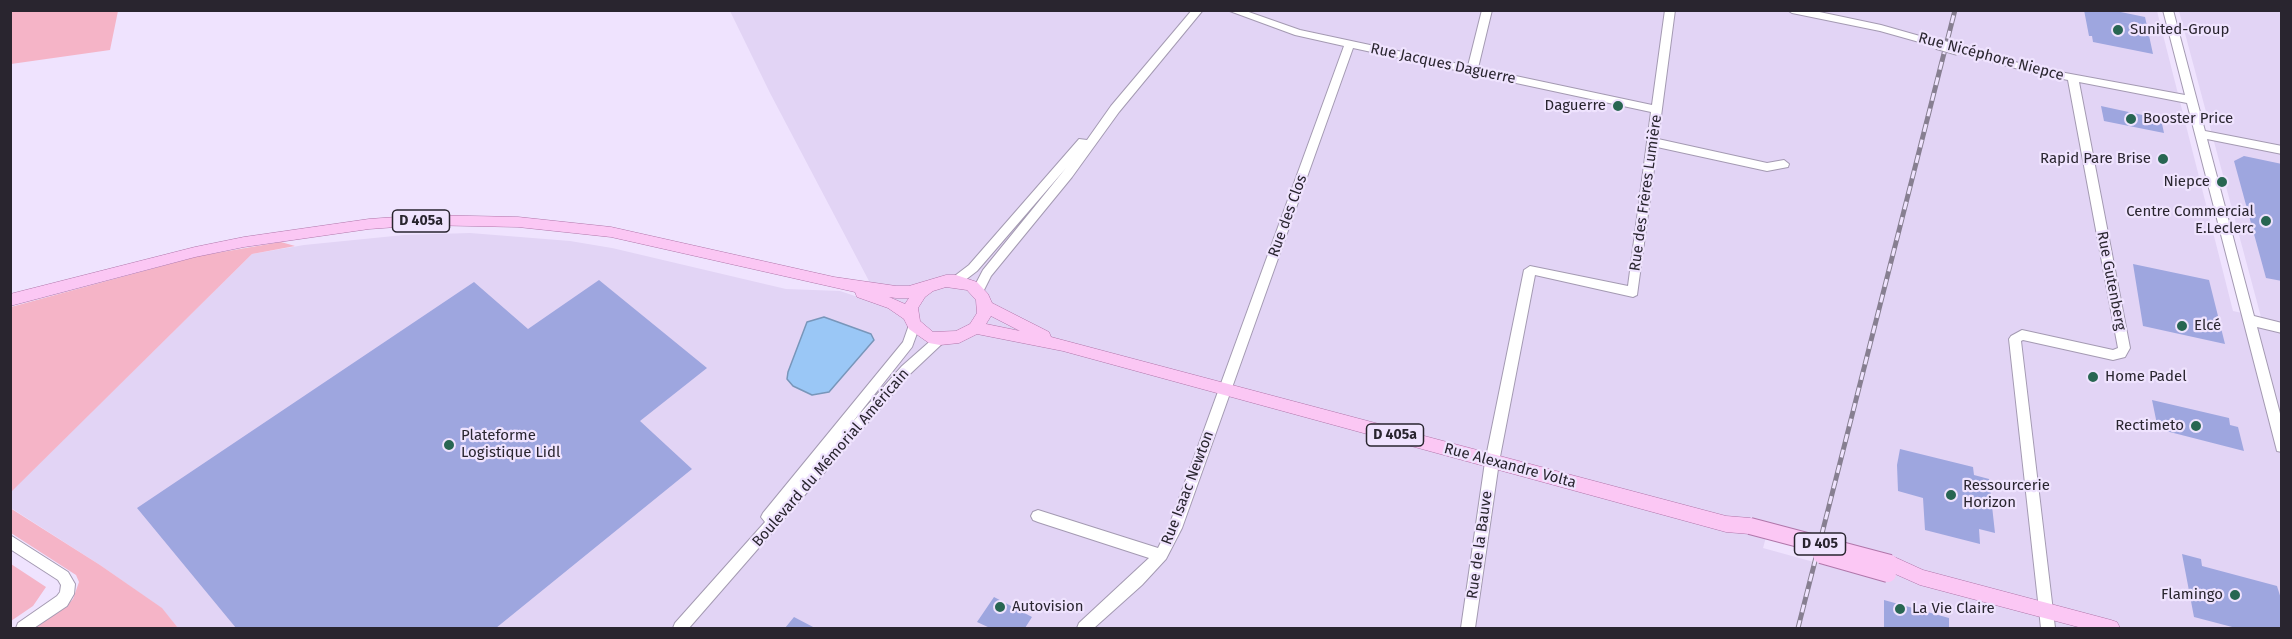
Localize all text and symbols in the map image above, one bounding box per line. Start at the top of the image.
place label: Sunited-Group [2130,21,2230,39]
marker: Sunited-Group [2111,23,2125,37]
street label: Rue Nicéphore Niepce [1916,29,2066,85]
street label: Rue Jacques Daguerre [1369,40,1517,88]
place label: Daguerre [1545,97,1606,115]
marker: Daguerre [1611,99,1625,113]
place label: Booster Price [2143,110,2233,128]
marker: Booster Price [2124,112,2138,126]
street label: Rue des Frères Lumière [1626,114,1666,272]
place label: Rapid Pare Brise [2040,150,2151,168]
marker: Rapid Pare Brise [2156,152,2170,166]
street label: Rue des Clos [1265,172,1311,260]
place label: Niepce [2163,173,2210,191]
marker: Niepce [2215,175,2229,189]
place label: Centre Commercial E.Leclerc [2126,203,2254,238]
road number: D 405a [392,210,450,232]
marker: Centre Commercial E.Leclerc [2259,214,2273,228]
street label: Rue Gutenberg [2093,230,2129,332]
place label: Elcé [2194,317,2221,335]
marker: Elcé [2175,319,2189,333]
street label: Boulevard du Mémorial Américain [749,365,913,551]
place label: Home Padel [2105,368,2187,386]
marker: Home Padel [2086,370,2100,384]
place label: Rectimeto [2115,417,2184,435]
marker: Rectimeto [2189,419,2203,433]
road number: D 405a [1366,424,1424,446]
place label: Plateforme Logistique Lidl [461,427,560,462]
street label: Rue Isaac Newton [1158,429,1218,547]
marker: Plateforme Logistique Lidl [442,438,456,452]
street label: Rue Alexandre Volta [1442,440,1578,492]
place label: Ressourcerie Horizon [1963,477,2050,512]
marker: Ressourcerie Horizon [1944,488,1958,502]
street label: Rue de la Bauve [1464,490,1496,600]
road number: D 405 [1794,533,1846,555]
place label: Flamingo [2161,586,2223,604]
marker: Flamingo [2228,588,2242,602]
place label: Autovision [1012,598,1084,616]
marker: Autovision [993,600,1007,614]
place label: La Vie Claire [1912,600,1995,618]
marker: La Vie Claire [1893,602,1907,616]

